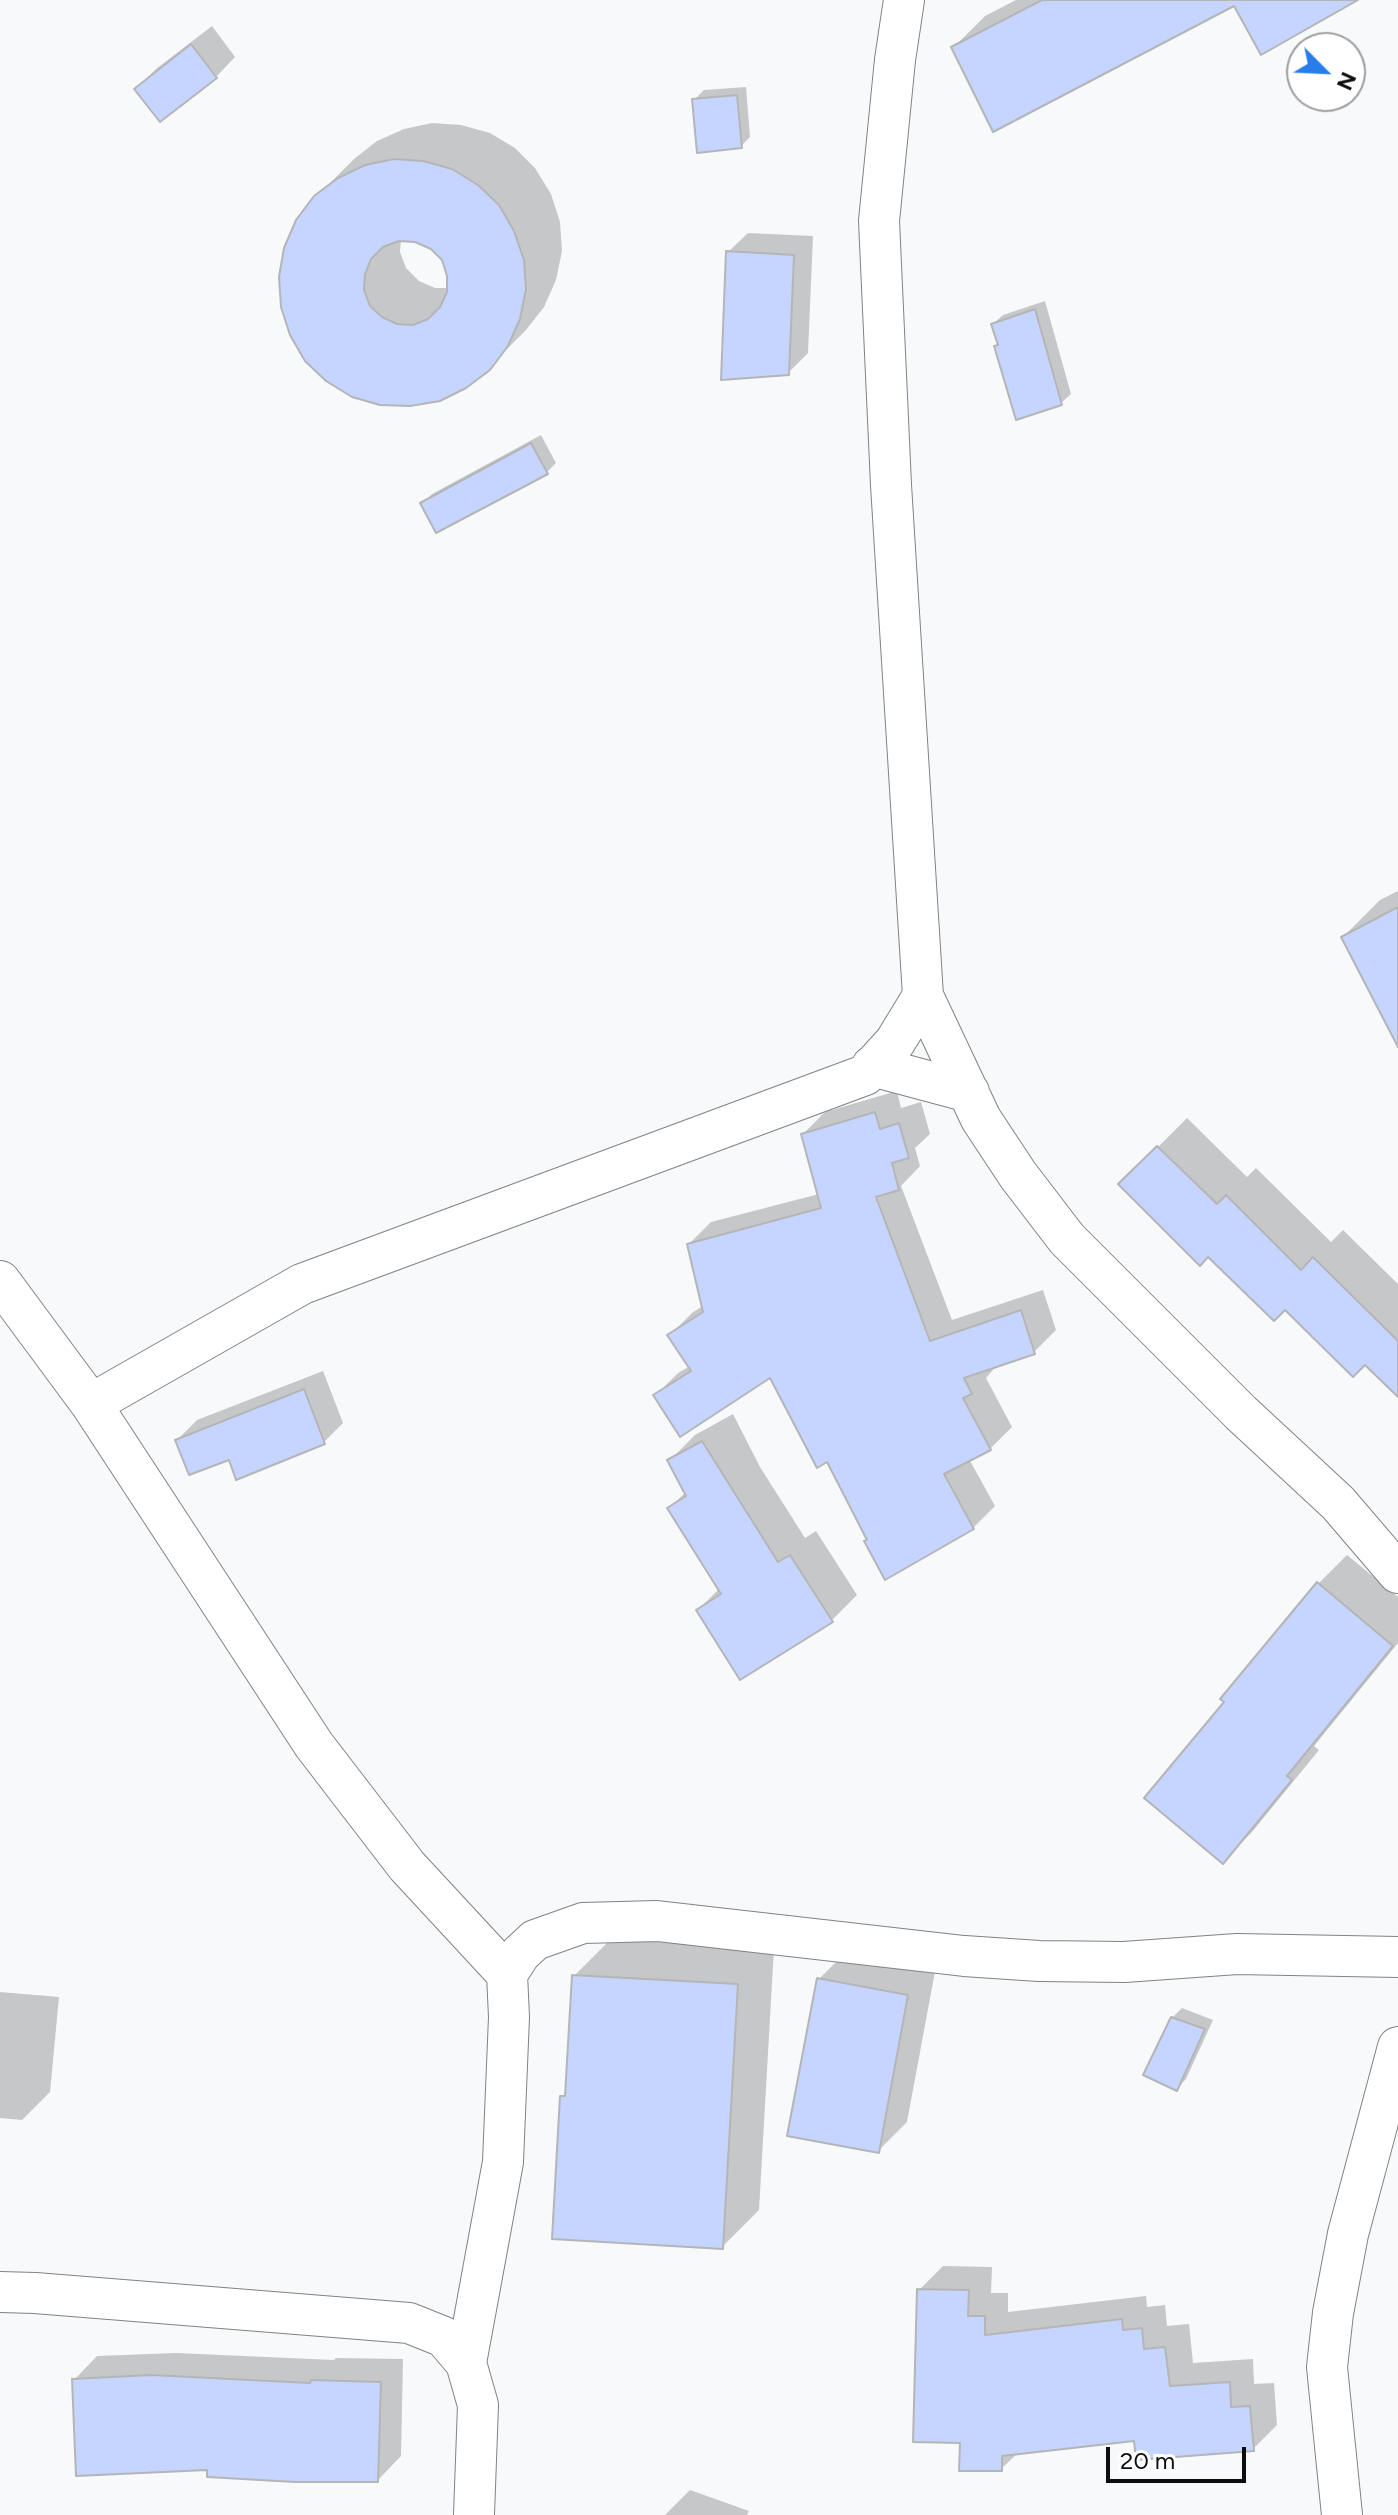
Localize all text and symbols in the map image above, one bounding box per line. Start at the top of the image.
north arrow [1286,32,1366,112]
text: N [1331,68,1362,94]
scale bar [1110,2431,1250,2481]
text: 20 m [1120,2446,1175,2475]

